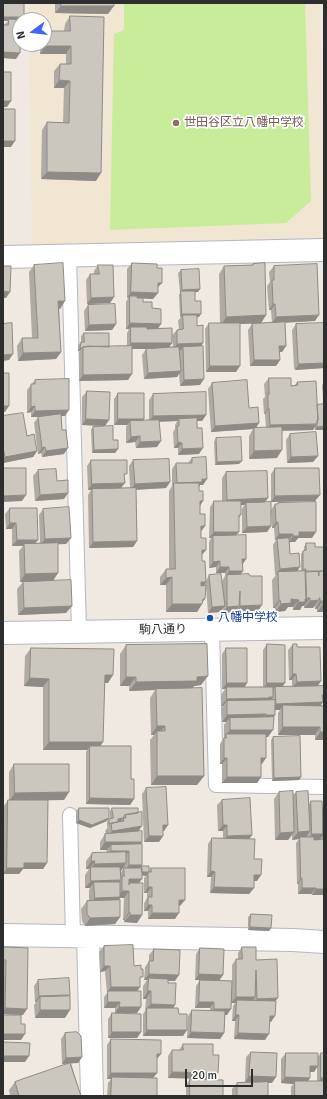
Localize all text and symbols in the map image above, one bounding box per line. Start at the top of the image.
north arrow [12,12,52,52]
text: N [14,30,28,40]
place label: 世田谷区立八幡中学校 [184,116,304,130]
marker: 世田谷区立八幡中学校 [171,118,181,128]
place label: 八幡中学校 [218,611,278,625]
marker: 八幡中学校 [205,613,215,623]
street label: 駒八通り [139,622,187,638]
scale bar [187,1061,255,1087]
text: 20 m [192,1068,217,1083]

